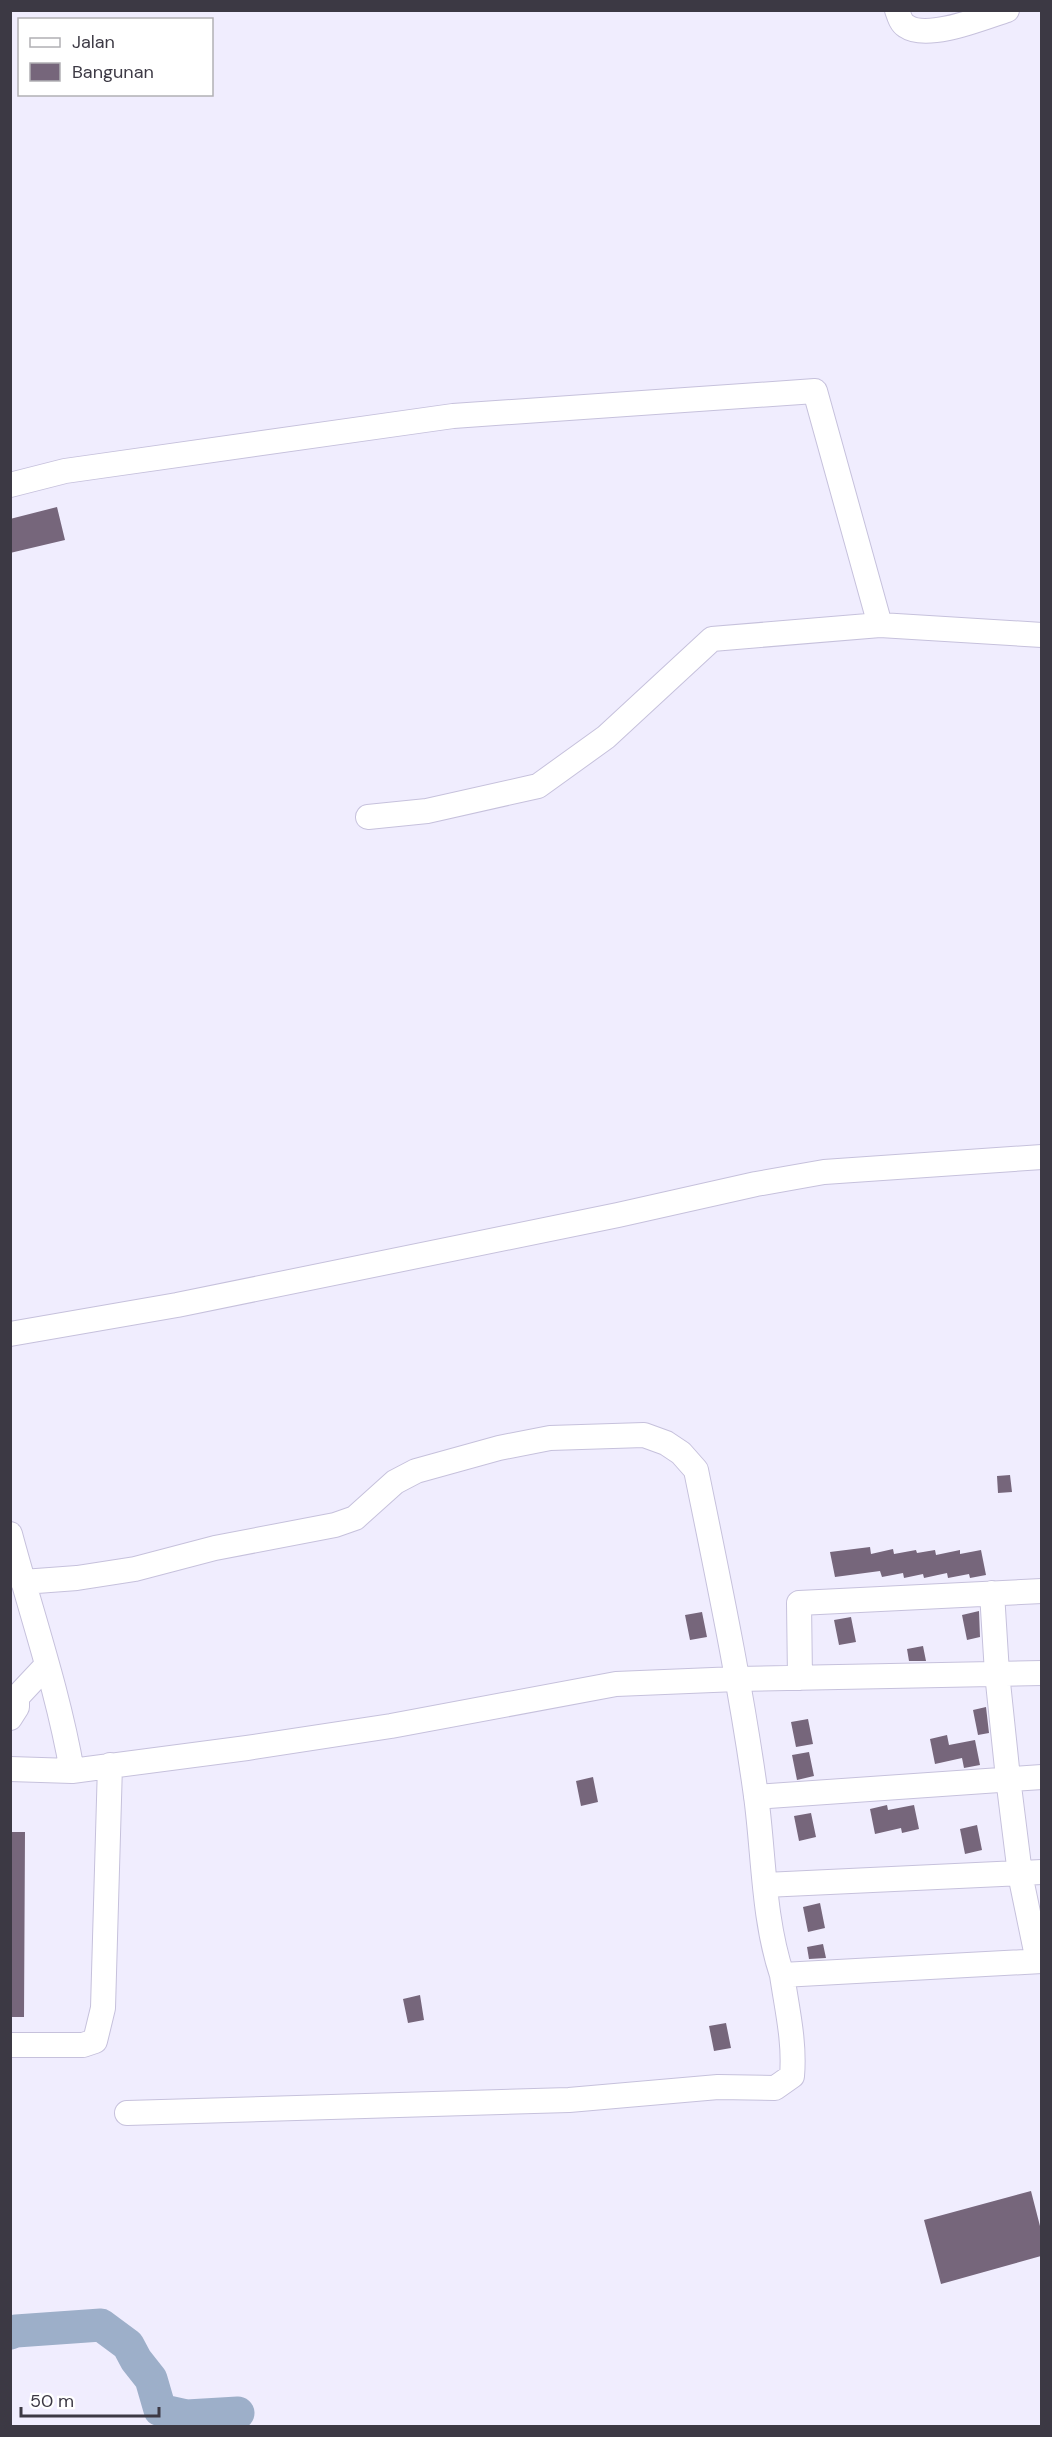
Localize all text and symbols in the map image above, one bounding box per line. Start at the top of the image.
legend [18,18,213,96]
text: Jalan [72,30,115,54]
text: Bangunan [72,60,154,84]
scale bar [21,2380,159,2418]
text: 50 m [30,2389,74,2413]

